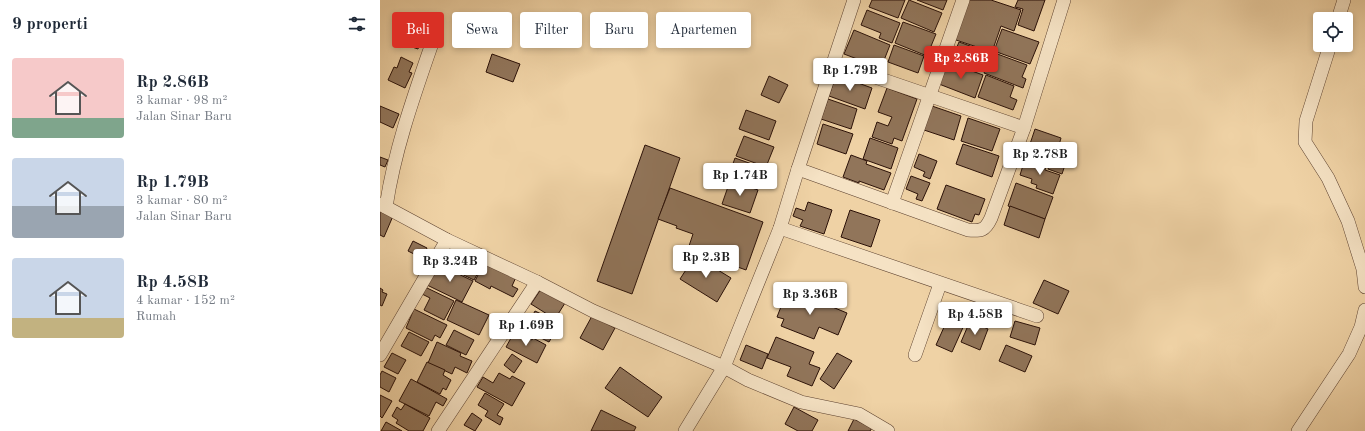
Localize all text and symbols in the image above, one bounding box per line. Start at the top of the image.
chip: Beli [392,12,444,48]
chip: Sewa [452,12,512,48]
chip: Filter [520,12,582,48]
chip: Baru [590,12,648,48]
chip: Apartemen [656,12,751,48]
map controls [1313,12,1353,52]
button: locate [1313,12,1353,52]
icon: filters [346,13,368,35]
text: 9 properti [12,16,88,33]
pin: Rp 2.86B [920,46,1002,80]
text: Rp 2.86B [933,52,989,65]
pin: Rp 1.79B [809,58,891,92]
text: Rp 1.79B [822,64,878,77]
icon: home [44,74,92,122]
text: Rp 2.86B [136,74,209,91]
text: 3 kamar · 98 m² [136,94,227,107]
text: Jalan Sinar Baru [136,110,232,123]
pin: Rp 2.78B [999,142,1081,176]
text: Rp 2.78B [1012,148,1068,161]
pin: Rp 1.74B [699,163,781,197]
text: Rp 1.74B [712,169,768,182]
icon: home [44,174,92,222]
text: Rp 1.79B [136,174,209,191]
text: 3 kamar · 80 m² [136,194,227,207]
text: Jalan Sinar Baru [136,210,232,223]
pin: Rp 2.3B [669,245,743,279]
pin: Rp 3.24B [409,249,491,283]
text: Rp 2.3B [682,251,730,264]
text: Rp 3.24B [422,255,478,268]
icon: home [44,274,92,322]
text: Rp 4.58B [136,274,209,291]
pin: Rp 3.36B [769,282,851,316]
text: Rp 3.36B [782,288,838,301]
text: 4 kamar · 152 m² [136,294,235,307]
pin: Rp 4.58B [934,302,1016,336]
text: Rp 4.58B [947,308,1003,321]
text: Rumah [136,310,176,323]
pin: Rp 1.69B [485,313,567,347]
text: Rp 1.69B [498,319,554,332]

